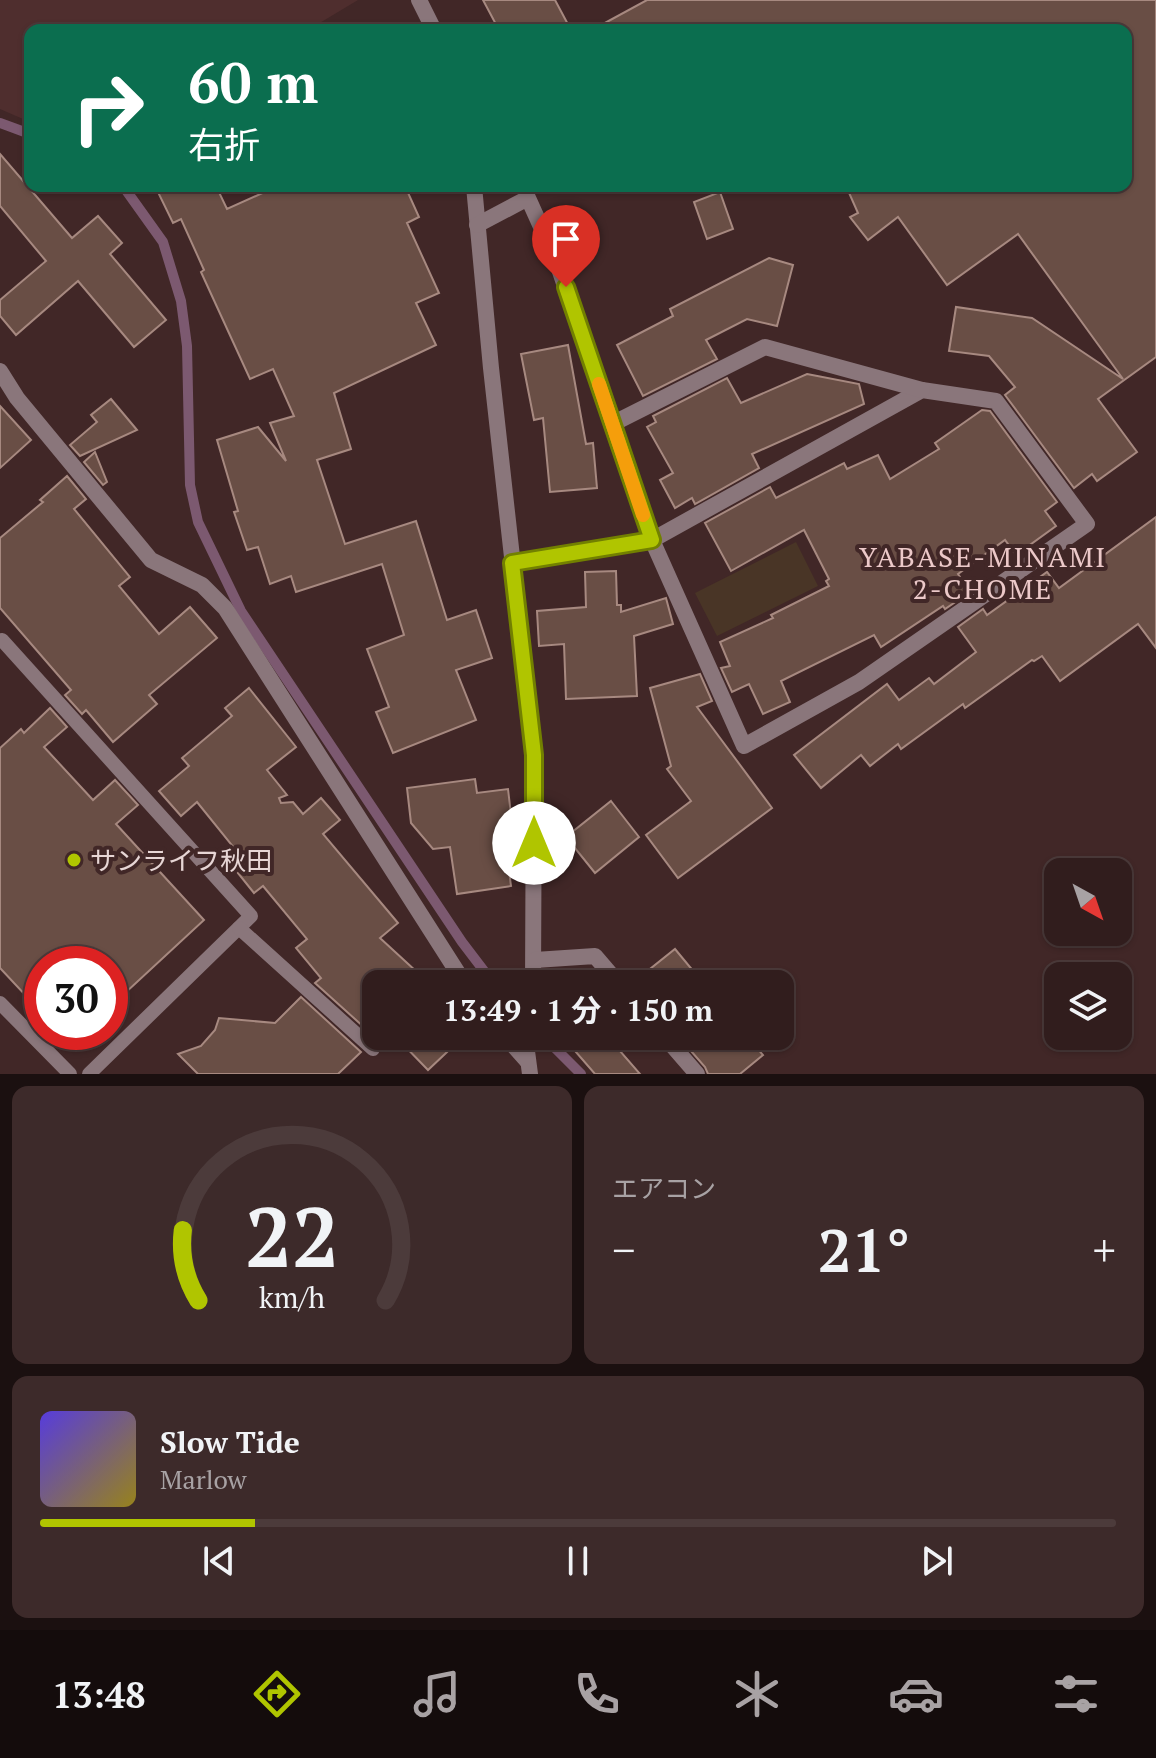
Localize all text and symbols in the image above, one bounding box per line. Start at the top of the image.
text: 60 m [188,45,318,119]
icon: right [56,56,160,160]
text: 右折 [188,121,260,168]
pin [532,205,600,287]
icon: arrive [544,217,588,261]
district label: YABASE-MINAMI 2-CHOME [859,538,1107,607]
position arrow [492,801,576,885]
place label: サンライフ秋田 [90,843,272,877]
marker: サンライフ秋田 [65,851,83,869]
north arrow [1044,858,1132,946]
map controls [1044,858,1132,1050]
speed limit sign: 30 [24,946,128,1050]
button: layers [1044,962,1132,1050]
text: 13:49 · 1 分 · 150 m [443,990,713,1030]
text: エアコン [612,1171,716,1205]
text: 22 [245,1181,339,1291]
text: 21° [818,1210,910,1289]
text: − [612,1220,635,1279]
text: + [1093,1220,1116,1279]
text: km/h [259,1278,325,1316]
text: Slow Tide [160,1422,300,1462]
text: Marlow [160,1462,246,1496]
icon: previous [197,1539,241,1583]
icon: pause [556,1539,600,1583]
icon: next [915,1539,959,1583]
icon: directions [249,1666,305,1722]
icon: music [409,1666,465,1722]
icon: phone [569,1666,625,1722]
icon: climate [729,1666,785,1722]
icon: car [888,1666,944,1722]
icon: filters [1048,1666,1104,1722]
text: 13:48 [52,1671,146,1718]

